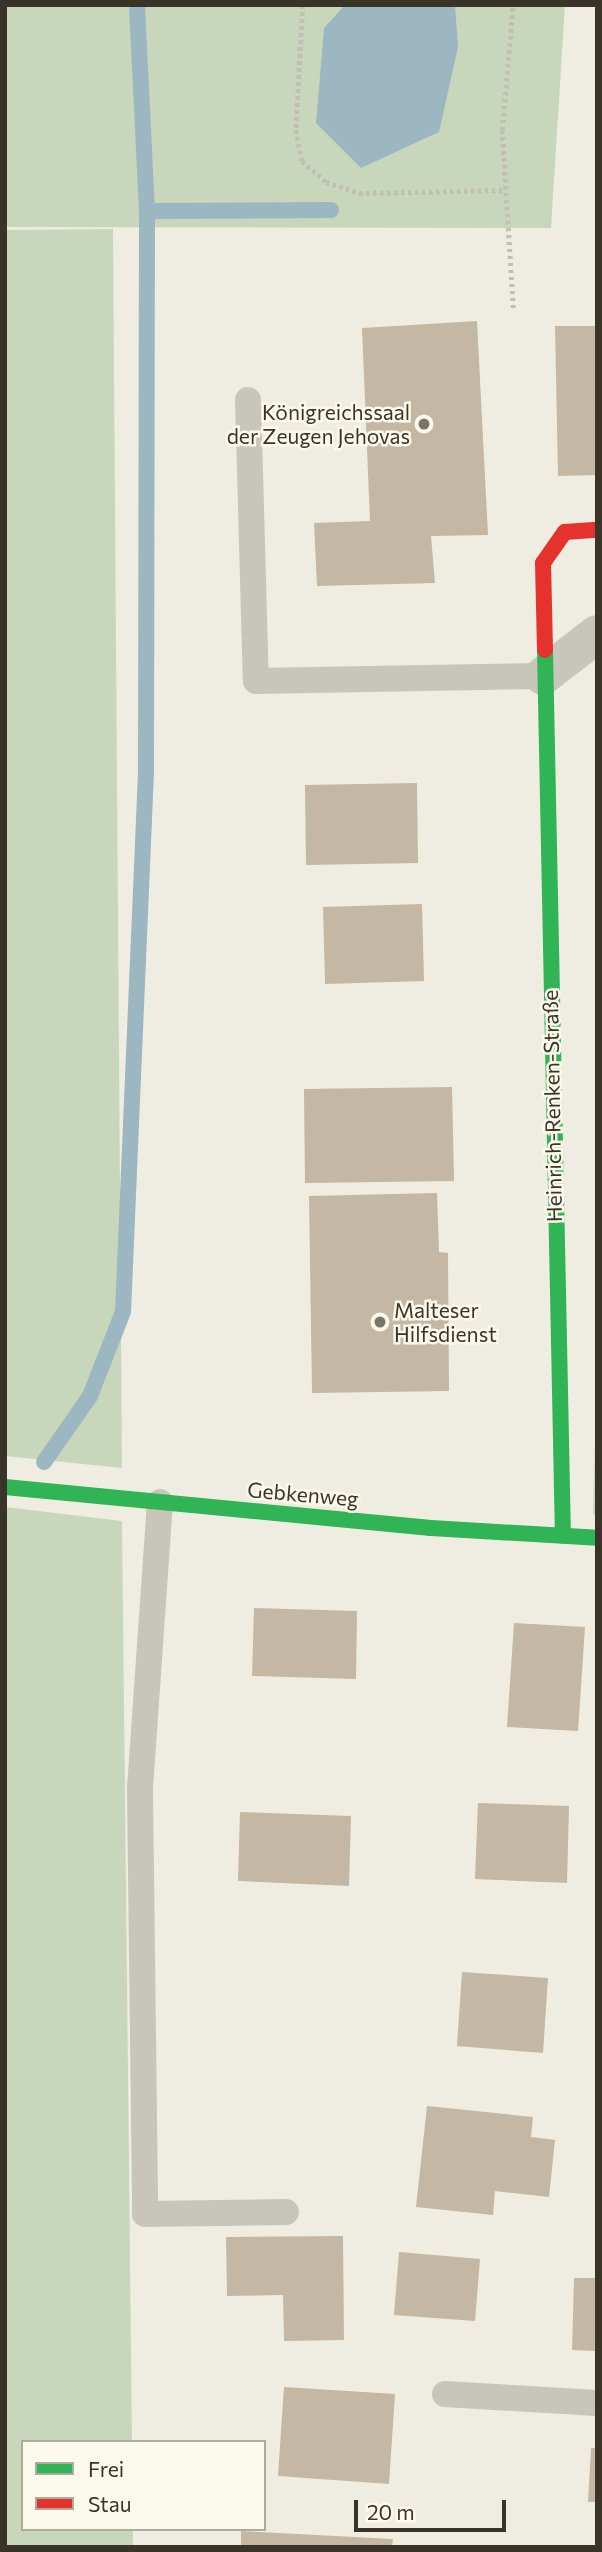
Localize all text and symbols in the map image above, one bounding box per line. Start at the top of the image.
place label: Königreichssaal der Zeugen Jehovas [227,399,410,449]
marker: Königreichssaal der Zeugen Jehovas [416,416,432,432]
street label: Heinrich-Renken-Straße [537,990,567,1222]
place label: Malteser Hilfsdienst [394,1297,497,1347]
marker: Malteser Hilfsdienst [372,1314,388,1330]
street label: Gebkenweg [246,1477,360,1511]
legend [21,2440,266,2531]
text: Frei [88,2456,124,2481]
scale bar [357,2486,509,2530]
text: Stau [88,2491,131,2516]
text: 20 m [367,2499,415,2524]

